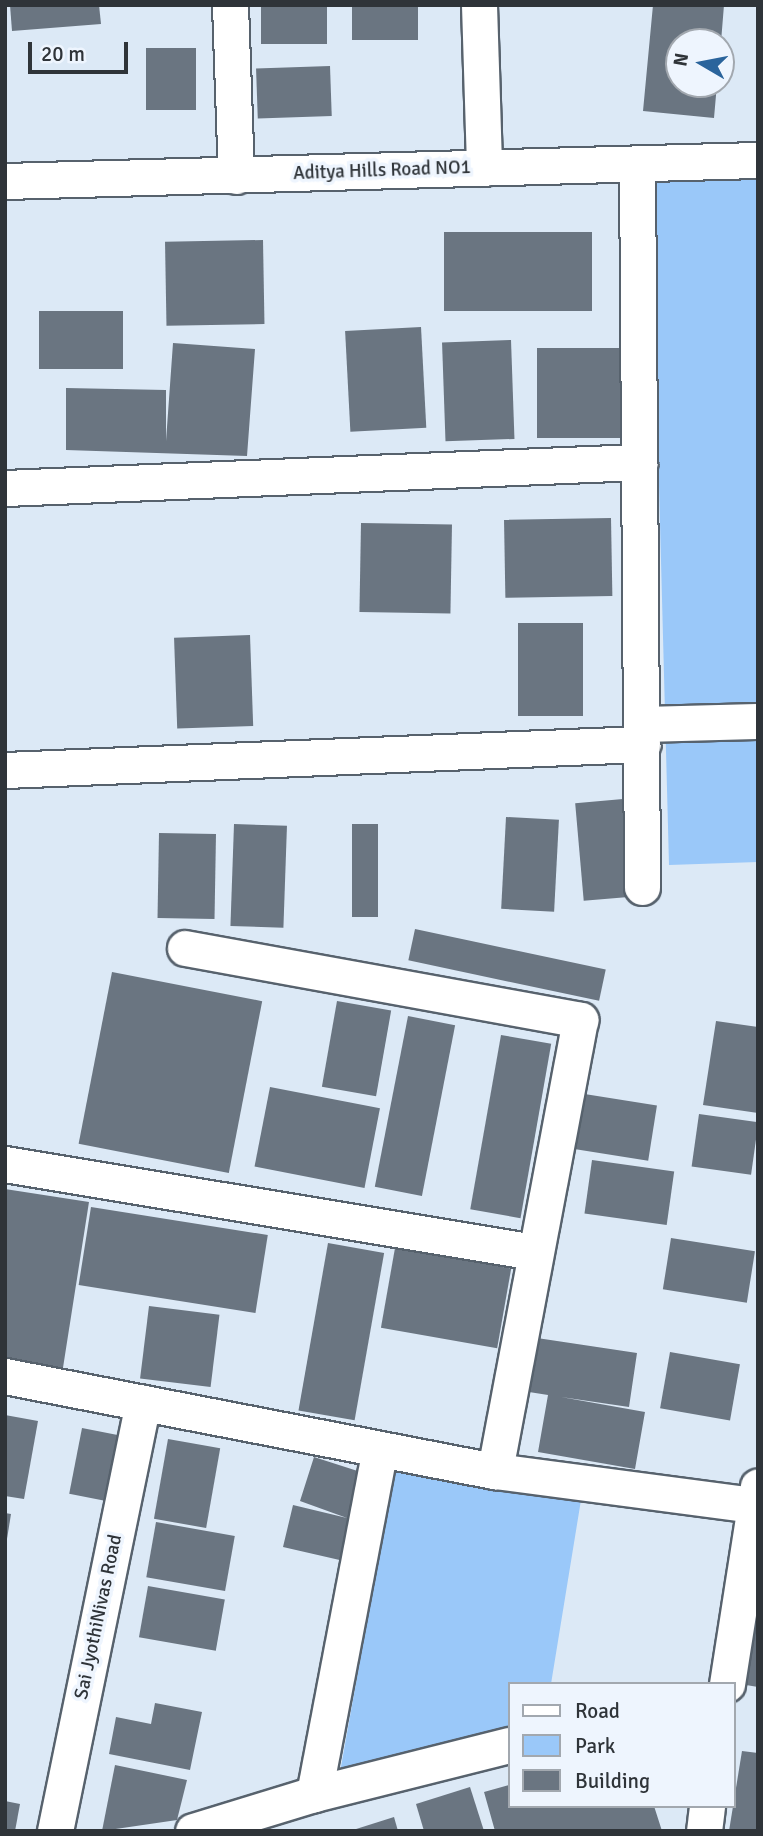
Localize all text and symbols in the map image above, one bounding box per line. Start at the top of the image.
scale bar [32,28,131,72]
north arrow [665,28,735,98]
text: 20 m [41,41,85,67]
text: N [668,51,694,68]
street label: Aditya Hills Road NO1 [293,157,471,185]
street label: Sai JyothiNivas Road [70,1533,128,1701]
legend [508,1682,735,1808]
text: Road [575,1698,620,1724]
text: Park [575,1733,615,1759]
text: Building [575,1768,650,1794]

